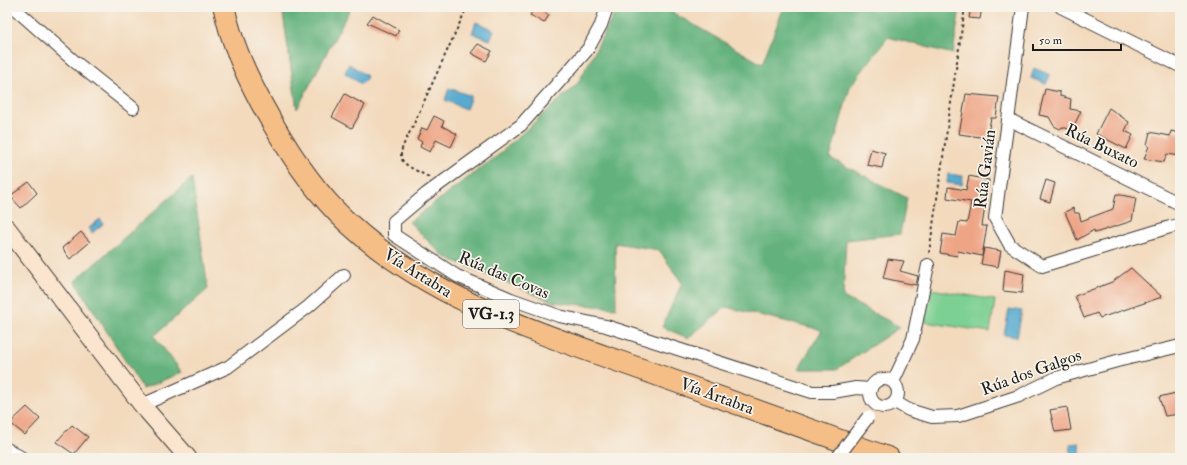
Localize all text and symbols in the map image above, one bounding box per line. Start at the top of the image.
scale bar [1033,26,1121,52]
text: 50 m [1039,33,1063,48]
street label: Rúa Buxato [1062,119,1142,173]
street label: Rúa Gavián [970,128,1000,210]
street label: Vía Ártabra [380,243,458,303]
street label: Rúa das Covas [455,246,553,304]
road number: VG-1.3 [463,300,519,328]
street label: Rúa dos Galgos [978,344,1084,400]
street label: Vía Ártabra [677,372,758,419]

